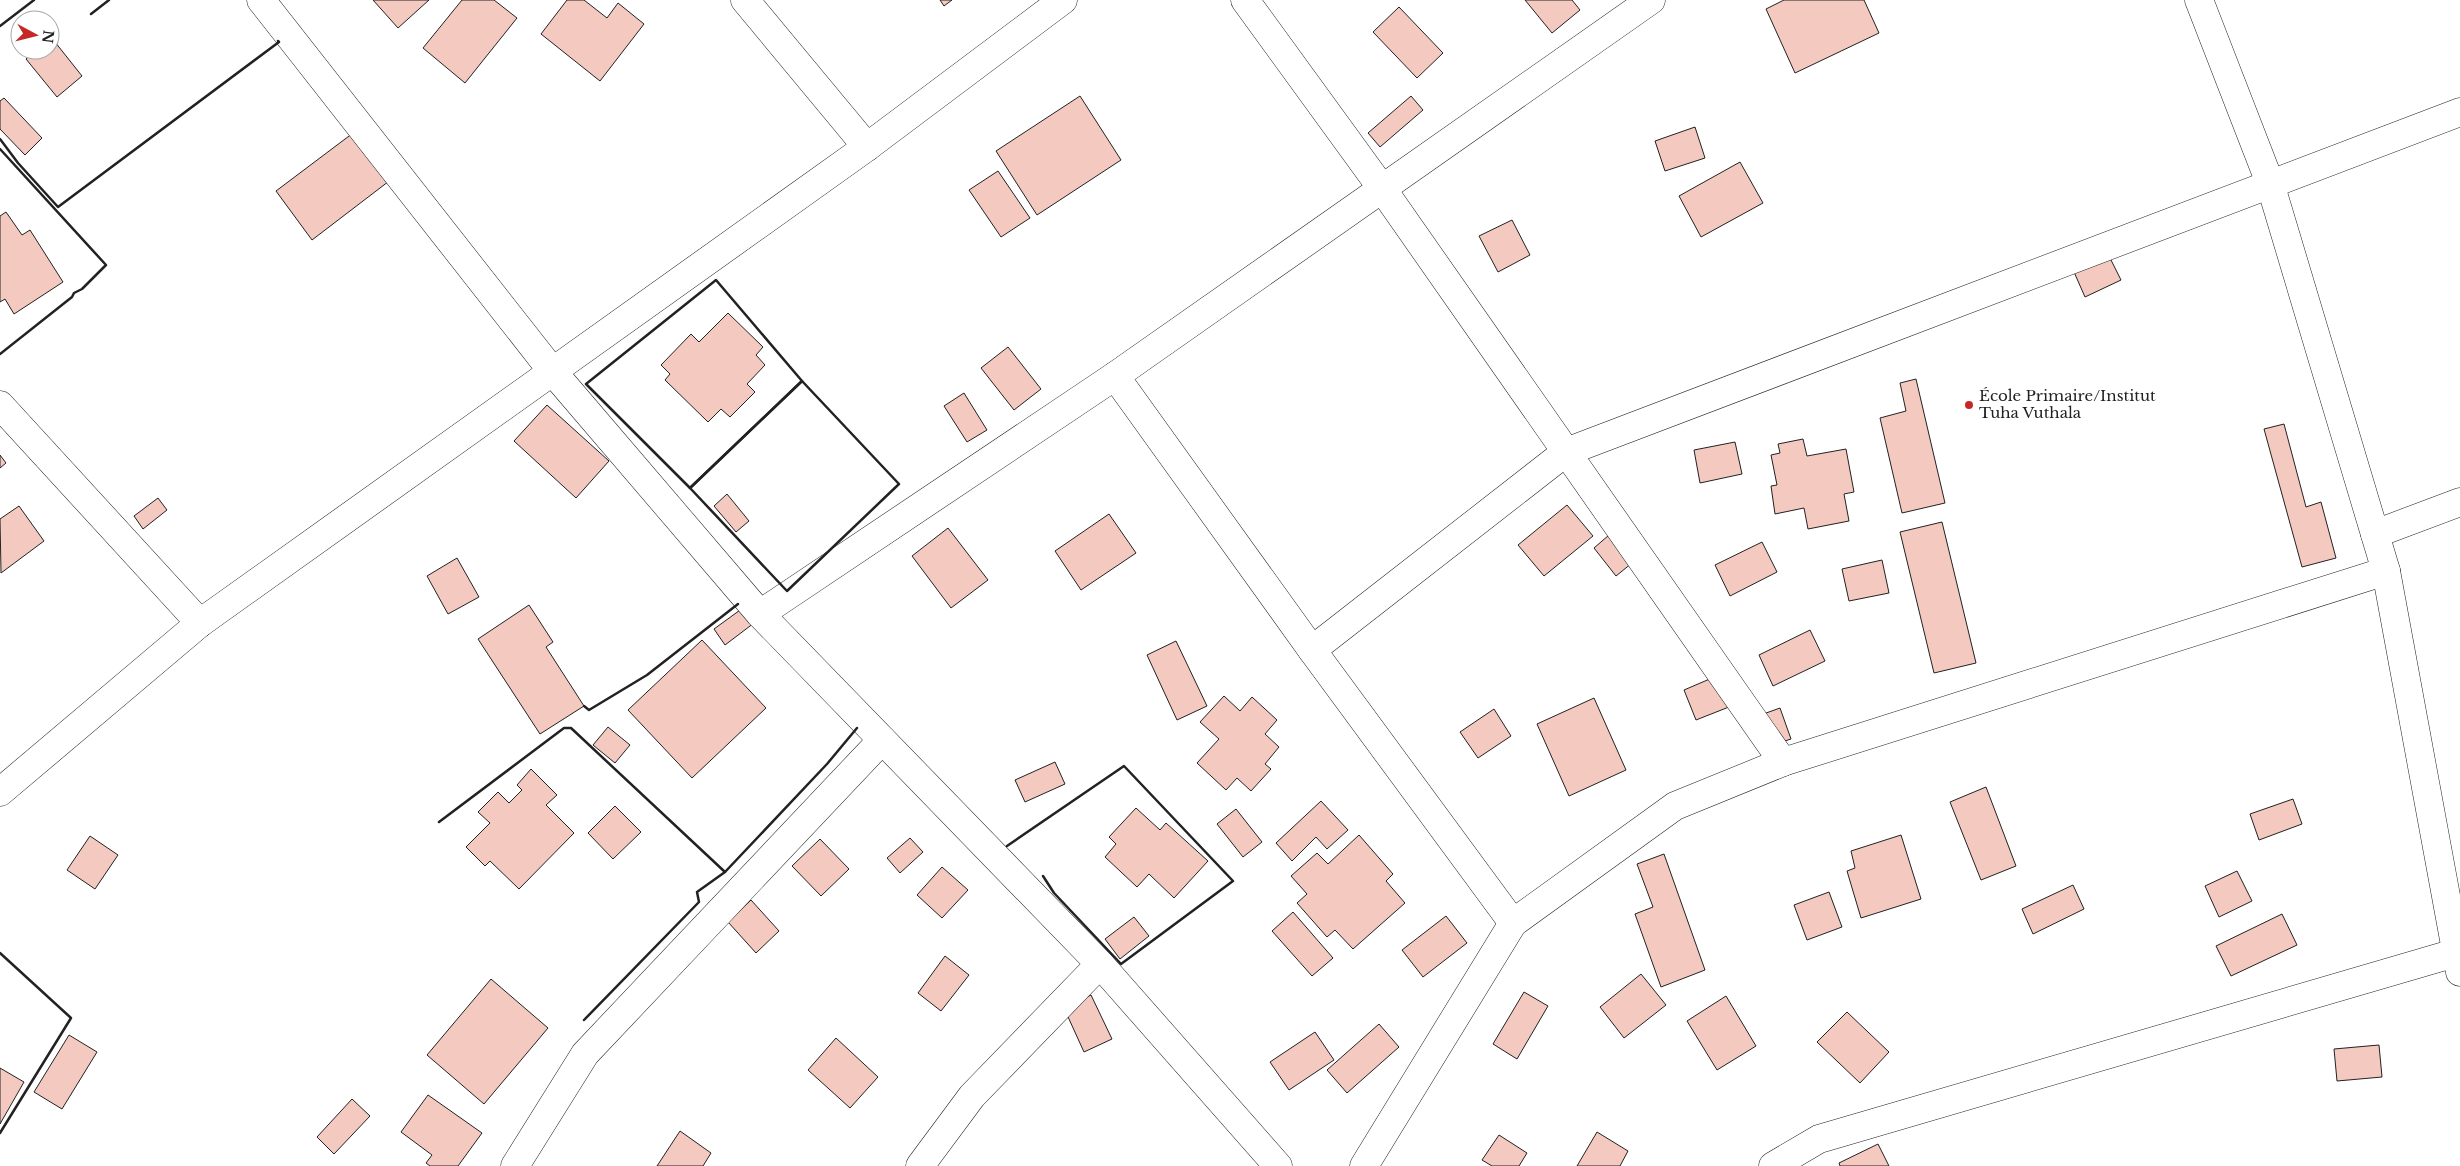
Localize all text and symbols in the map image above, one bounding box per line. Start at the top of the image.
north arrow [10,10,60,60]
text: N [38,29,58,44]
place label: École Primaire/Institut Tuha Vuthala [1979,386,2156,422]
marker: École Primaire/Institut Tuha Vuthala [1963,399,1975,411]

